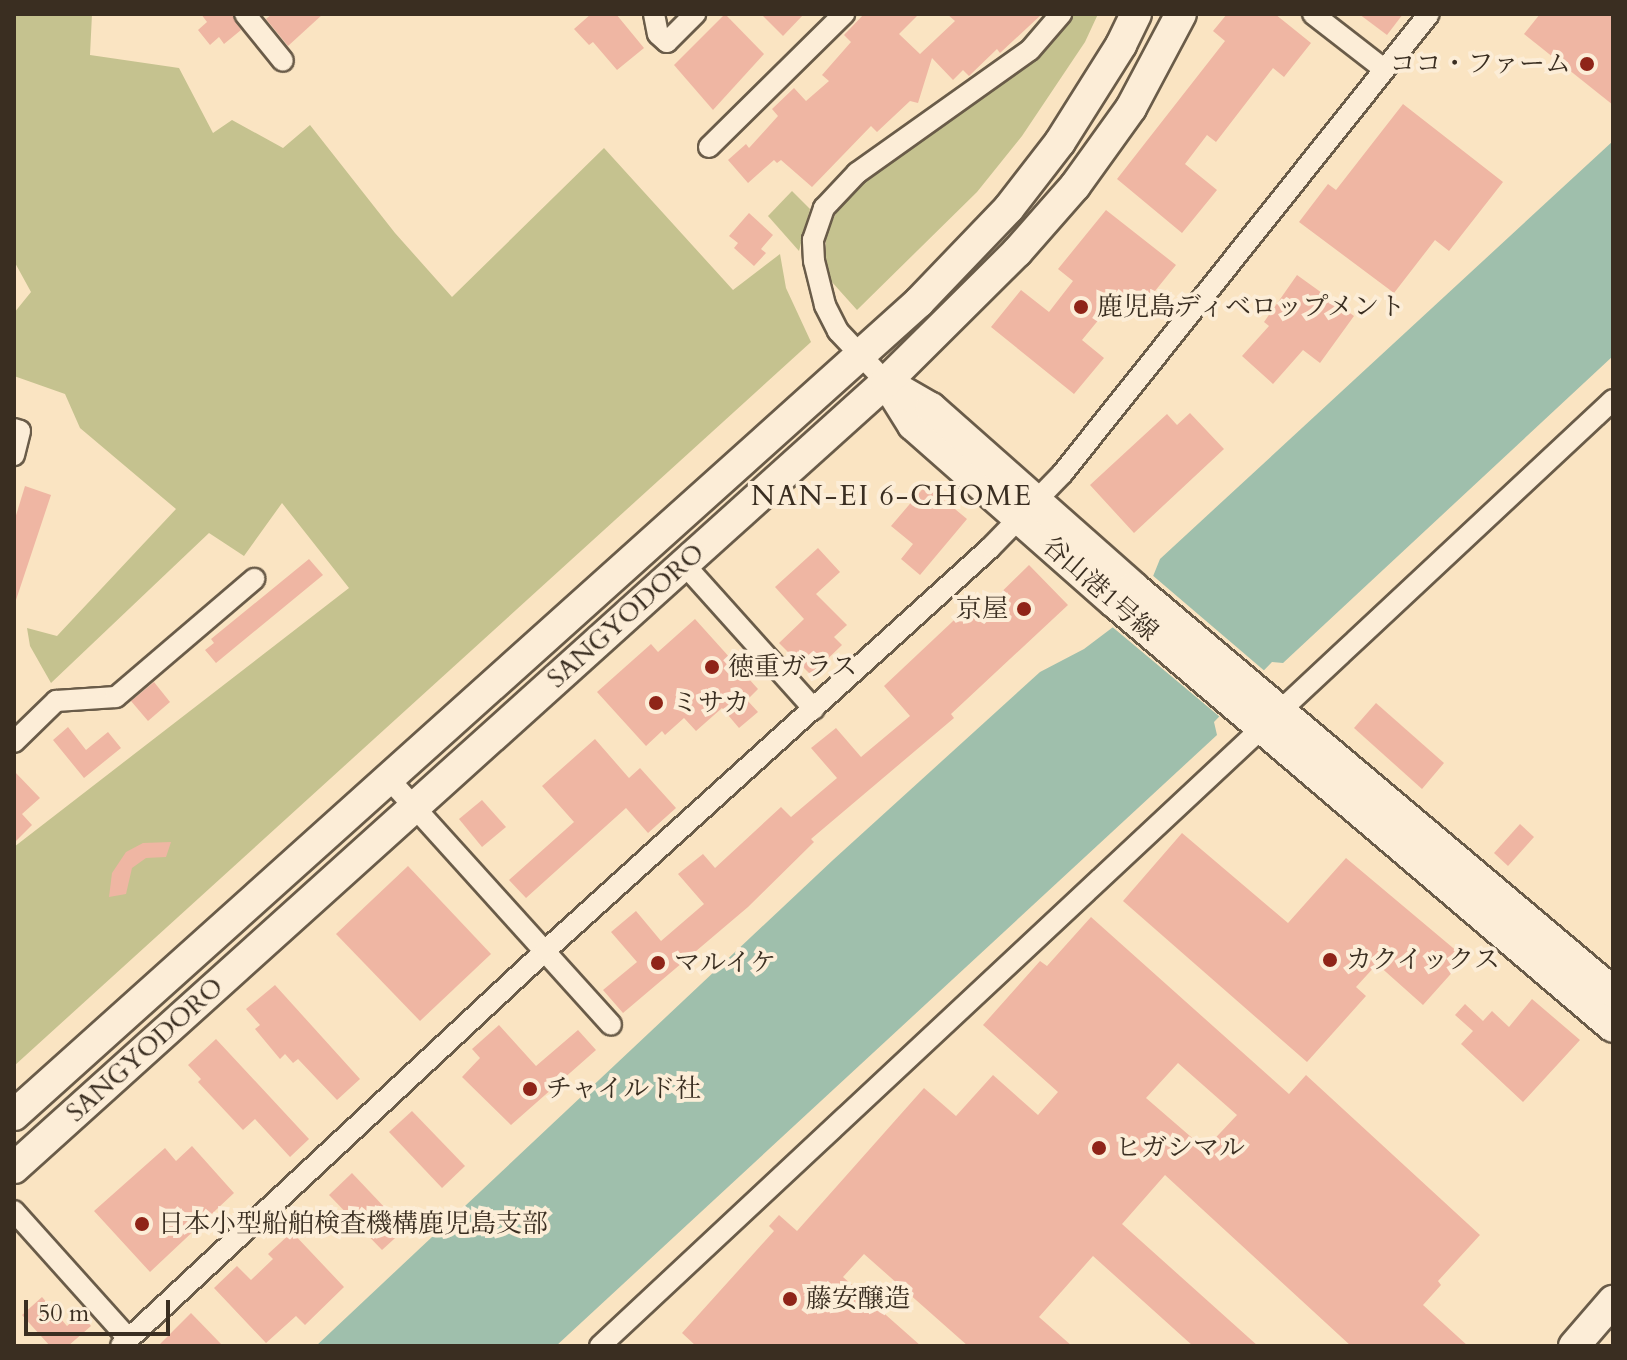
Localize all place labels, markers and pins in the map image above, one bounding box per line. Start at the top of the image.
place label: ココ・ファーム [1389,48,1571,80]
marker: ココ・ファーム [1578,55,1596,73]
place label: 鹿児島ディベロップメント [1097,291,1409,323]
marker: 鹿児島ディベロップメント [1072,298,1090,316]
place label: 京屋 [956,593,1008,625]
marker: 京屋 [1015,600,1033,618]
place label: 徳重ガラス [728,651,858,683]
marker: 徳重ガラス [703,658,721,676]
place label: ミサカ [672,687,750,719]
marker: ミサカ [647,694,665,712]
place label: カクイックス [1346,944,1502,976]
place label: マルイケ [674,947,778,979]
marker: カクイックス [1321,951,1339,969]
marker: マルイケ [649,954,667,972]
place label: チャイルド社 [546,1073,702,1105]
marker: チャイルド社 [521,1080,539,1098]
place label: ヒガシマル [1115,1132,1245,1164]
marker: ヒガシマル [1090,1139,1108,1157]
place label: 日本小型船舶検査機構鹿児島支部 [158,1208,548,1240]
marker: 日本小型船舶検査機構鹿児島支部 [133,1215,151,1233]
place label: 藤安醸造 [806,1283,910,1315]
marker: 藤安醸造 [781,1290,799,1308]

